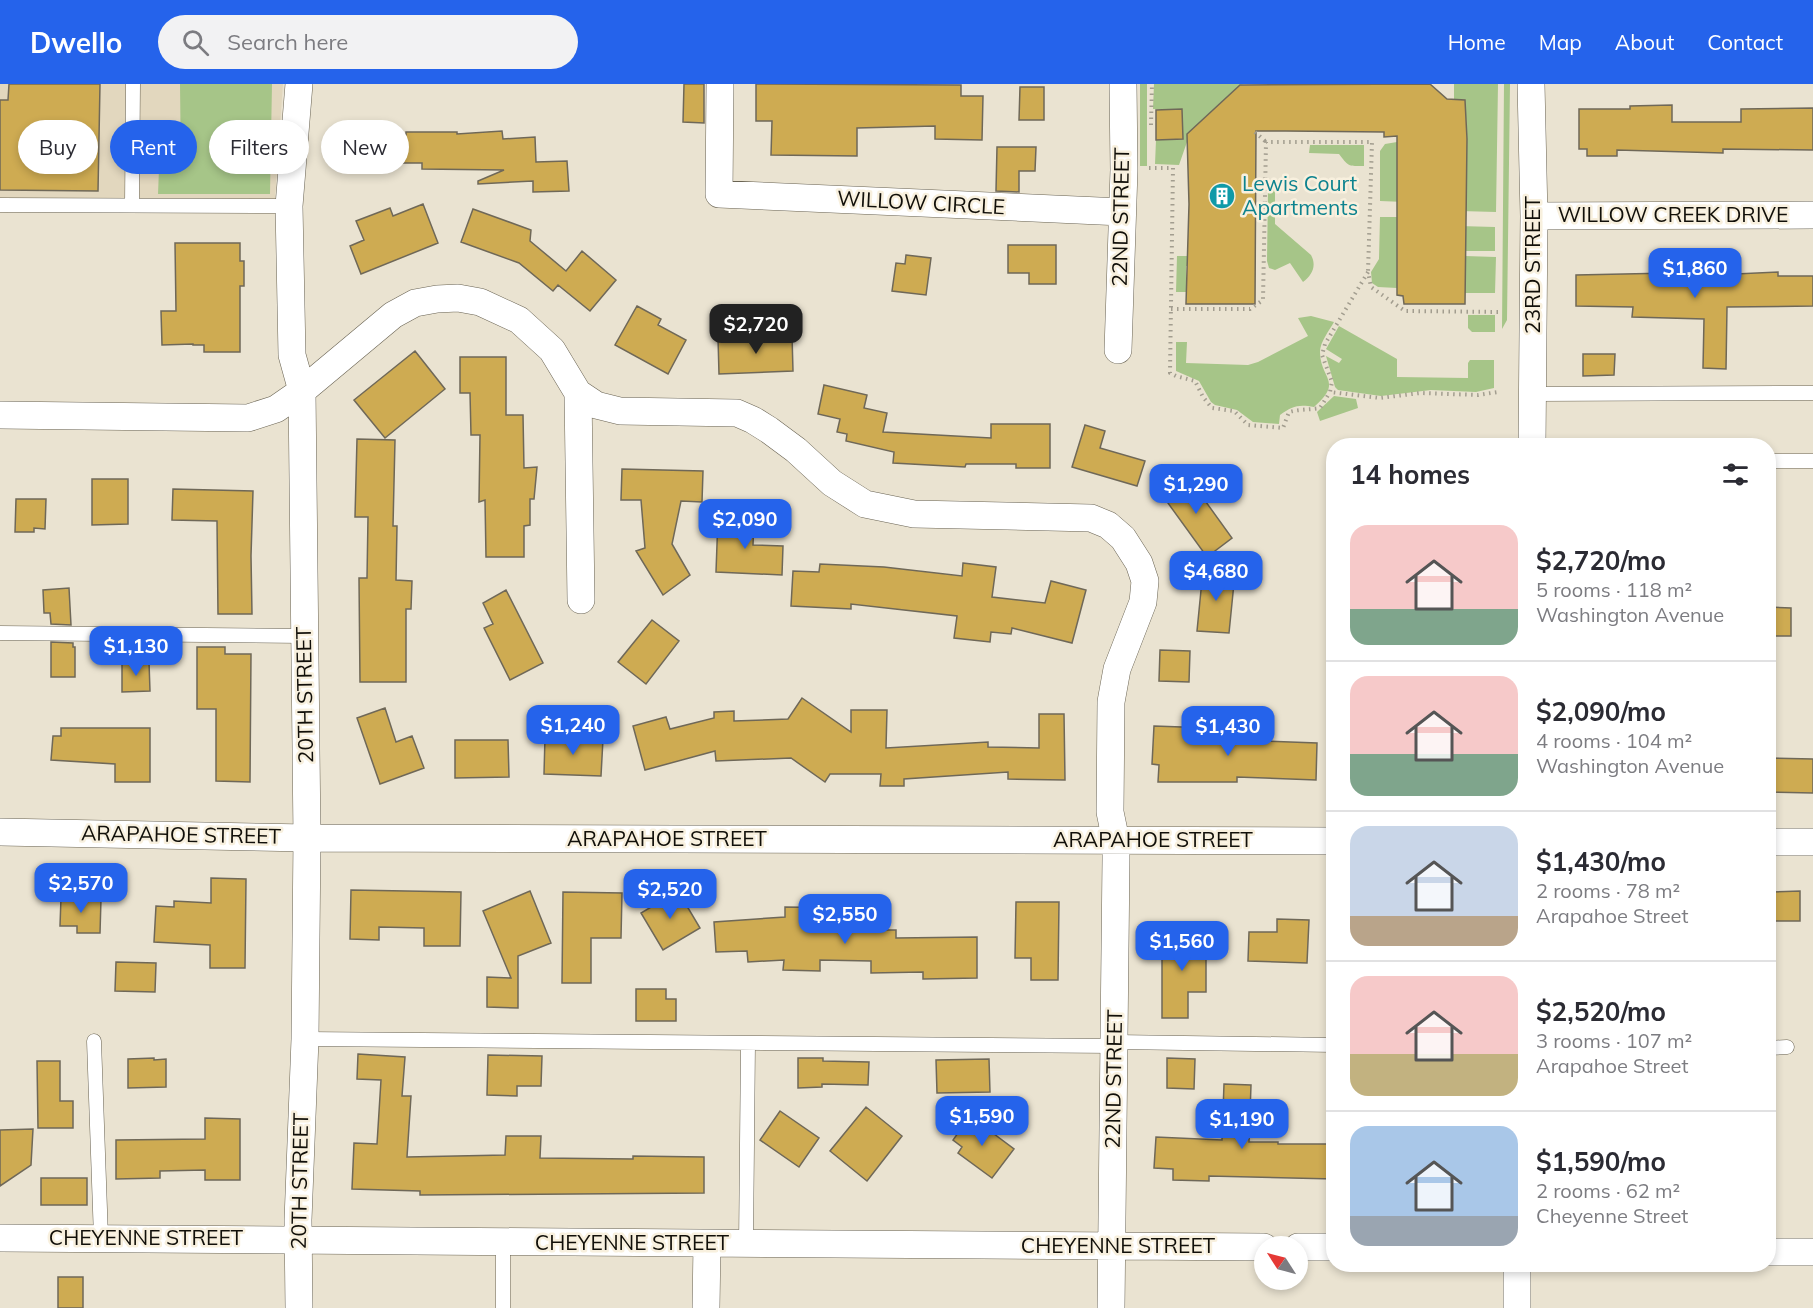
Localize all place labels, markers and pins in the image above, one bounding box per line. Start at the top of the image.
place label: Lewis Court Apartments [1242,170,1358,220]
building icon: Lewis Court Apartments [1207,181,1237,211]
pin: $1,860 [1646,248,1744,299]
pin: $2,720 [707,304,805,355]
pin: $1,290 [1147,464,1245,515]
pin: $2,090 [696,499,794,550]
pin: $4,680 [1167,551,1265,602]
pin: $1,130 [87,626,185,677]
pin: $1,240 [524,705,622,756]
pin: $1,430 [1179,706,1277,757]
pin: $2,570 [32,863,130,914]
pin: $2,520 [621,869,719,920]
pin: $2,550 [796,894,894,945]
pin: $1,560 [1133,921,1231,972]
pin: $1,590 [933,1096,1031,1147]
pin: $1,190 [1193,1099,1291,1150]

